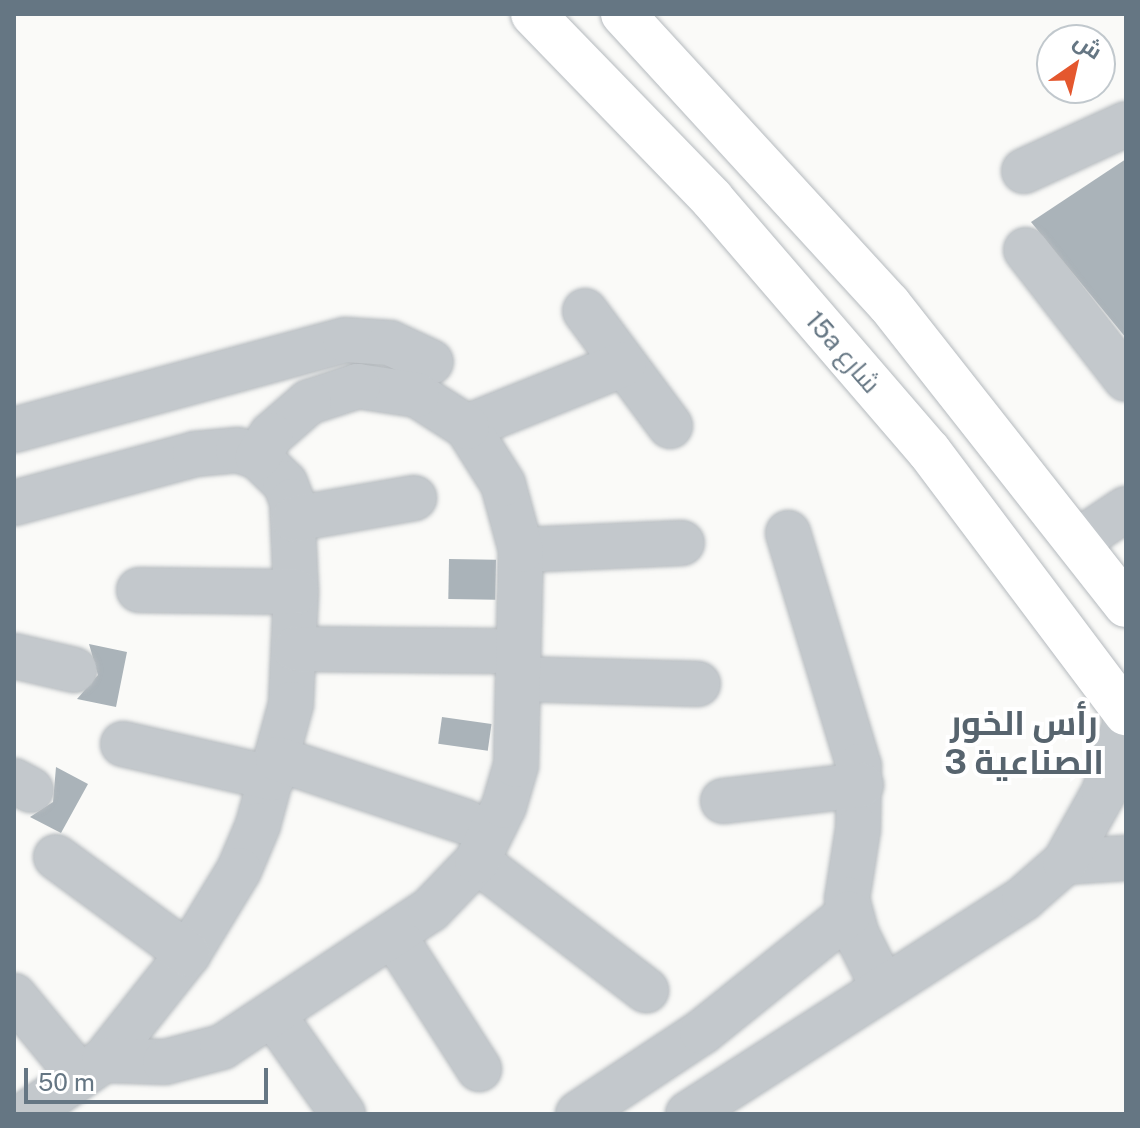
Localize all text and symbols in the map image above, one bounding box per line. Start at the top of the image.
north arrow [1036,24,1116,104]
text: ش [1069,27,1107,64]
street label: 15a شارع [799,305,887,399]
district label: رأس الخور الصناعية 3 [944,703,1104,782]
scale bar [28,1052,272,1102]
text: 50 m [38,1068,95,1096]

